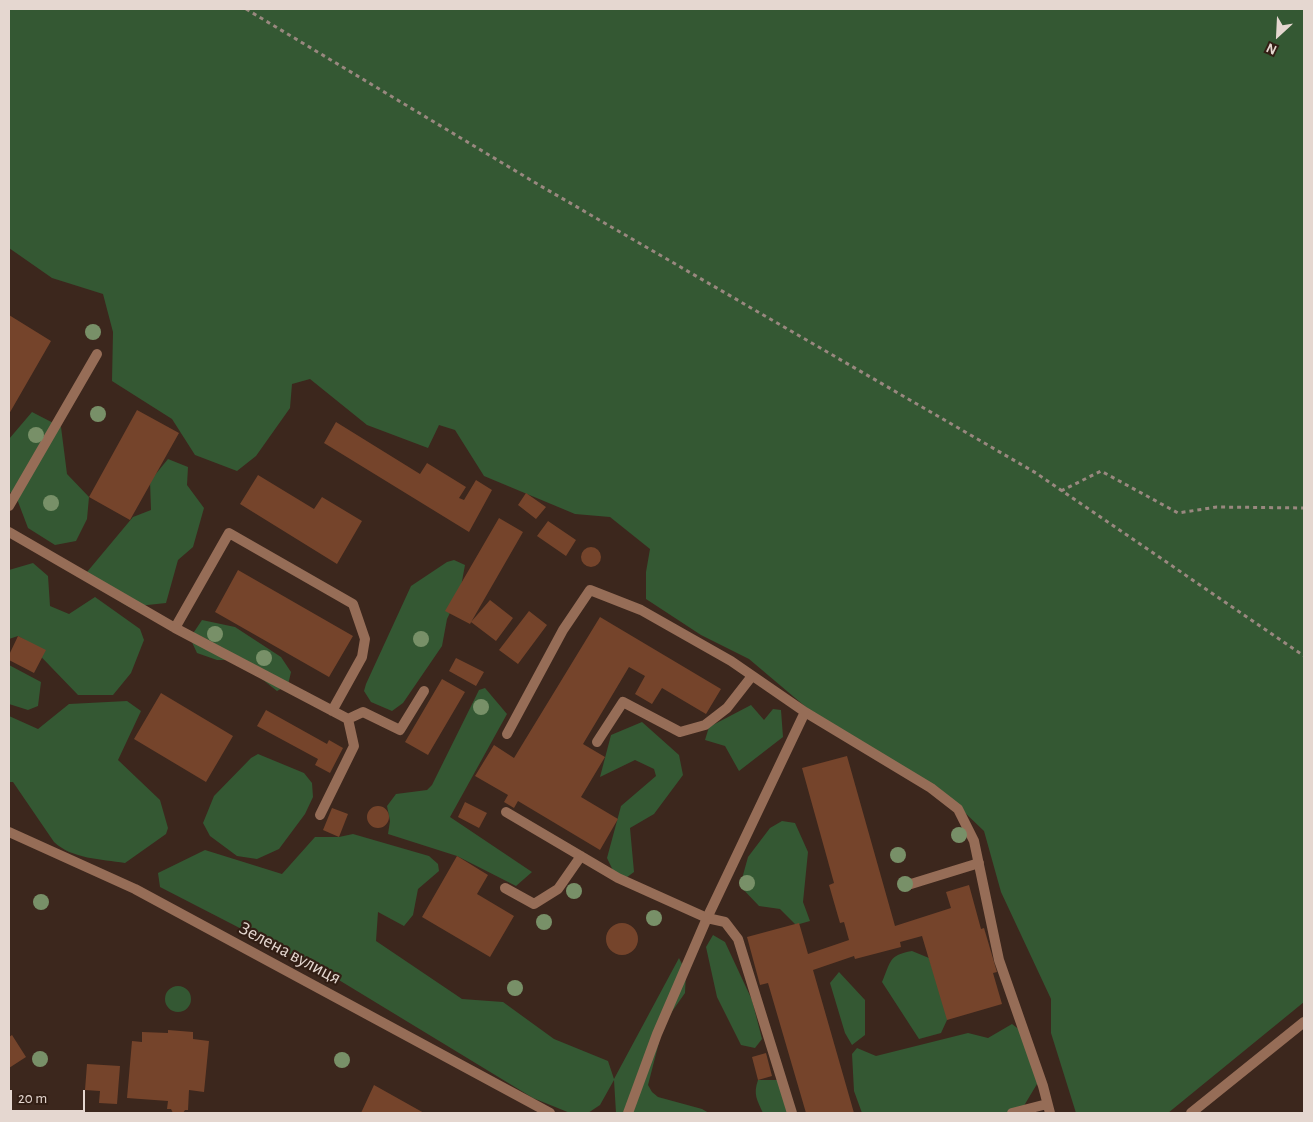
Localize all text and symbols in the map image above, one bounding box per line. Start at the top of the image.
north arrow [1253,10,1303,60]
text: N [1264,40,1279,57]
street label: Зелена вулиця [235,917,345,989]
scale bar [12,1080,88,1112]
text: 20 m [18,1091,47,1106]

